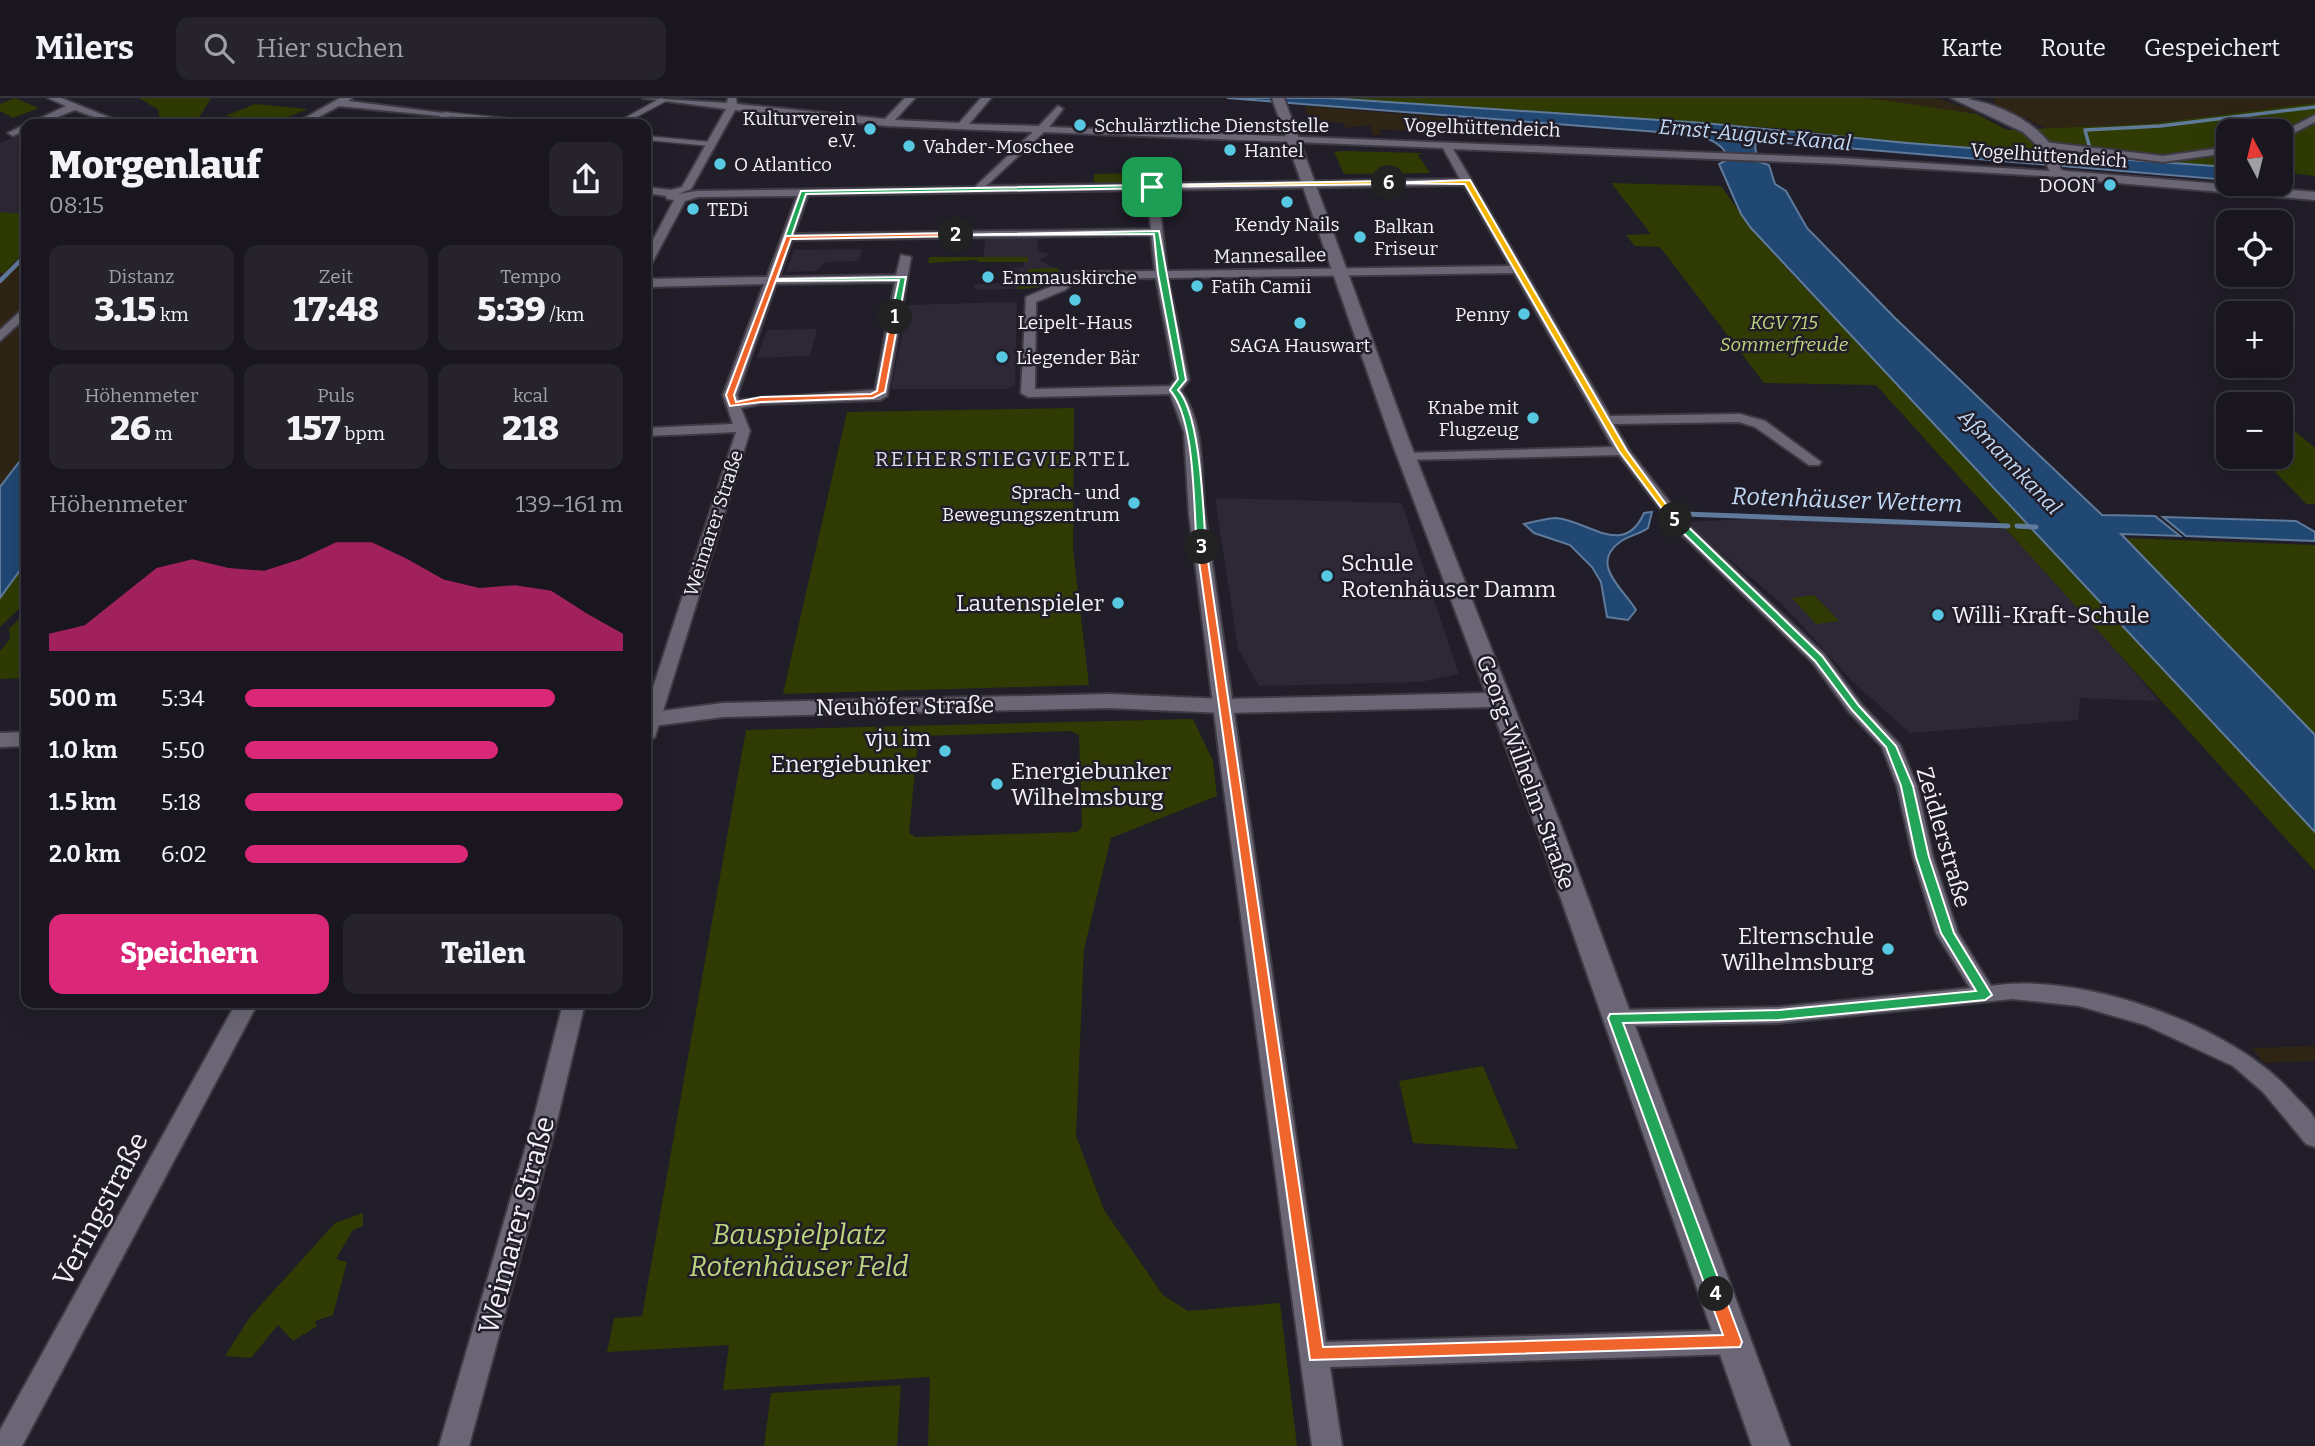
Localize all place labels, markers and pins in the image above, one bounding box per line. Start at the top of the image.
place label: Kulturverein e.V. [743,107,856,152]
place label: Schulärztliche Dienststelle [1094,114,1329,137]
marker: Schulärztliche Dienststelle [1072,117,1088,133]
marker: Kulturverein e.V. [862,121,878,137]
place label: Vahder-Moschee [923,135,1074,158]
marker: Vahder-Moschee [901,138,917,154]
place label: Hantel [1244,139,1304,162]
marker: Hantel [1222,142,1238,158]
place label: O Atlantico [734,153,832,176]
marker: O Atlantico [712,156,728,172]
pin [1122,157,1182,217]
pin: 6 [1372,166,1406,200]
place label: DOON [2039,174,2096,197]
marker: DOON [2102,177,2118,193]
marker: Kendy Nails [1279,194,1295,210]
place label: TEDi [707,198,749,221]
marker: TEDi [685,201,701,217]
place label: Kendy Nails [1234,213,1340,236]
place label: Balkan Friseur [1374,215,1438,260]
pin: 2 [939,218,974,252]
marker: Balkan Friseur [1352,229,1368,245]
place label: Emmauskirche [1002,266,1137,289]
marker: Emmauskirche [980,269,996,285]
place label: Fatih Camii [1211,275,1312,298]
marker: Fatih Camii [1189,278,1205,294]
marker: Leipelt-Haus [1067,292,1083,308]
pin: 1 [878,300,912,334]
place label: Penny [1455,303,1511,326]
marker: Penny [1516,306,1532,322]
place label: Leipelt-Haus [1017,311,1133,334]
marker: SAGA Hauswart [1292,315,1308,331]
place label: SAGA Hauswart [1229,334,1371,357]
place label: Liegender Bär [1016,346,1140,369]
marker: Liegender Bär [994,349,1010,365]
place label: Knabe mit Flugzeug [1428,396,1519,441]
marker: Knabe mit Flugzeug [1525,410,1541,426]
place label: Sprach- und Bewegungszentrum [942,481,1120,526]
marker: Sprach- und Bewegungszentrum [1126,495,1142,511]
pin: 5 [1658,502,1692,538]
pin: 3 [1184,530,1220,564]
place label: Schule Rotenhäuser Damm [1341,549,1556,603]
marker: Schule Rotenhäuser Damm [1319,568,1335,584]
place label: Lautenspieler [956,589,1104,617]
marker: Lautenspieler [1110,595,1126,611]
place label: Willi-Kraft-Schule [1952,601,2150,629]
marker: Willi-Kraft-Schule [1930,607,1946,623]
place label: vju im Energiebunker [771,724,931,778]
marker: vju im Energiebunker [937,743,953,759]
place label: Energiebunker Wilhelmsburg [1011,757,1171,811]
marker: Energiebunker Wilhelmsburg [989,776,1005,792]
place label: Elternschule Wilhelmsburg [1721,922,1874,976]
marker: Elternschule Wilhelmsburg [1880,941,1896,957]
pin: 4 [1698,1276,1734,1312]

